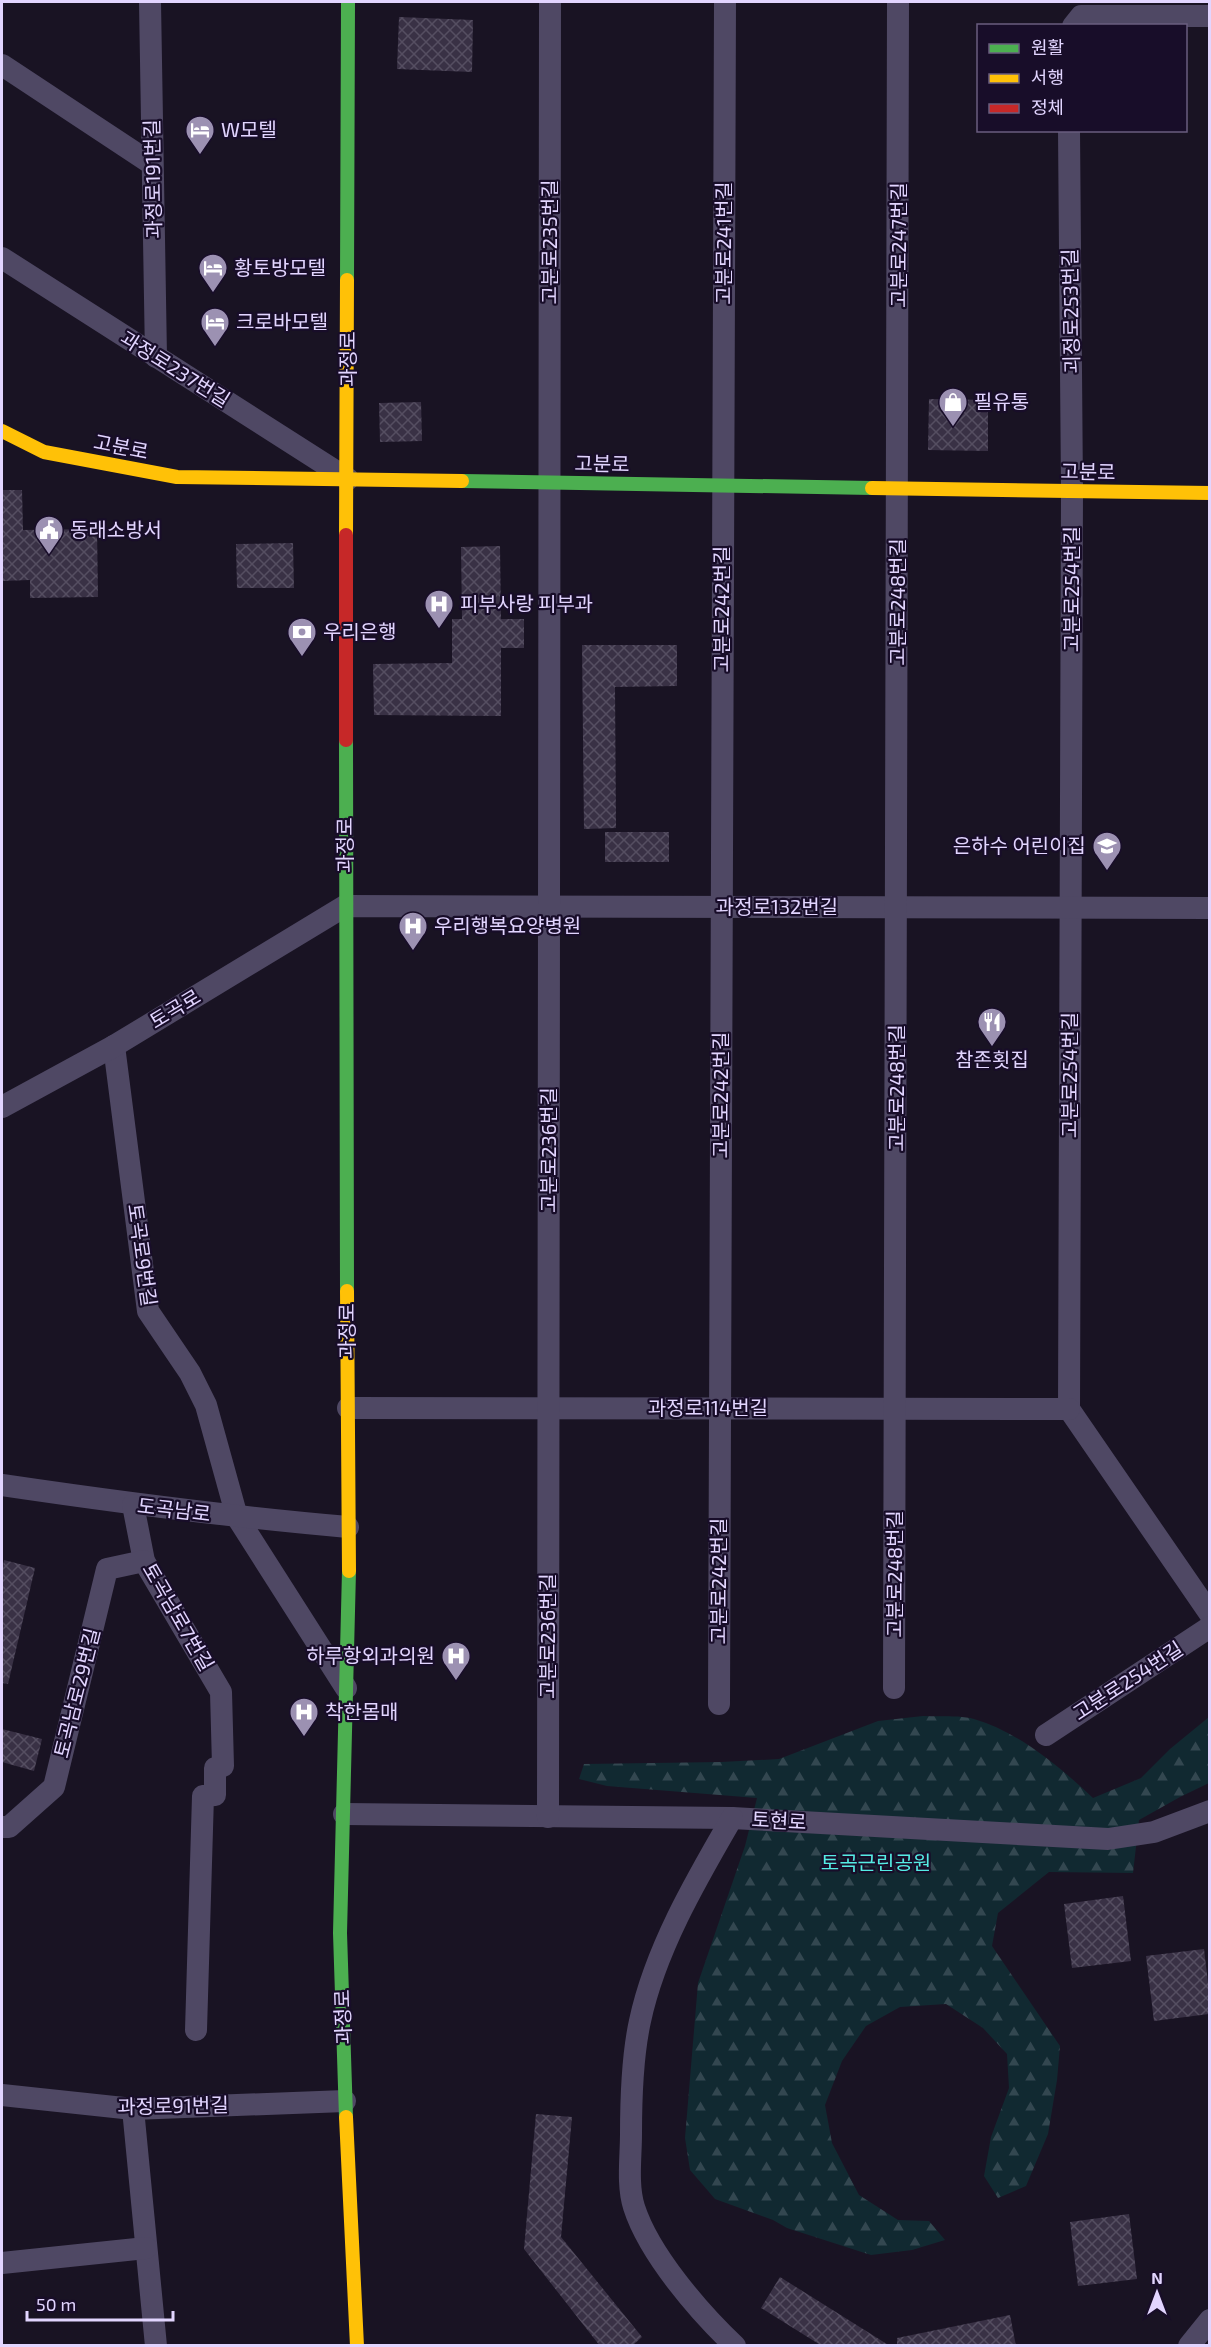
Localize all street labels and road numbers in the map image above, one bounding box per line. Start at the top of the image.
street label: 과정로191번길 [139,119,165,239]
street label: 고분로235번길 [537,179,561,305]
street label: 고분로241번길 [711,181,735,305]
street label: 고분로247번길 [886,182,910,308]
street label: 괴정로253번길 [1057,248,1083,374]
street label: 과정로237번길 [116,325,235,411]
street label: 과정로 [335,331,359,387]
street label: 고분로 [92,429,151,463]
street label: 고분로 [574,451,630,475]
street label: 고분로 [1060,459,1116,483]
street label: 고분로254번길 [1059,526,1083,652]
street label: 고분로248번길 [885,538,909,666]
street label: 고분로242번길 [709,546,733,672]
street label: 과정로 [332,817,356,873]
street label: 과정로132번길 [716,894,838,918]
street label: 토곡로 [145,984,204,1033]
street label: 고분로254번길 [1057,1012,1081,1138]
street label: 고분로248번길 [884,1024,908,1152]
street label: 고분로242번길 [708,1032,732,1158]
street label: 고분로236번길 [536,1087,560,1213]
street label: 토곡로9번길 [124,1202,162,1308]
street label: 과정로 [334,1303,358,1359]
street label: 과정로114번길 [648,1395,768,1419]
street label: 도곡남로 [136,1493,212,1525]
street label: 고분로248번길 [882,1510,906,1638]
street label: 고분로242번길 [706,1518,730,1644]
street label: 토곡남로7번길 [138,1558,219,1675]
street label: 고분로236번길 [535,1573,559,1699]
street label: 토곡남로29번길 [48,1625,104,1760]
street label: 고분로254번길 [1068,1636,1187,1725]
street label: 토현로 [751,1807,807,1833]
street label: 과정로 [329,1989,355,2045]
street label: 과정로91번길 [117,2092,229,2118]

